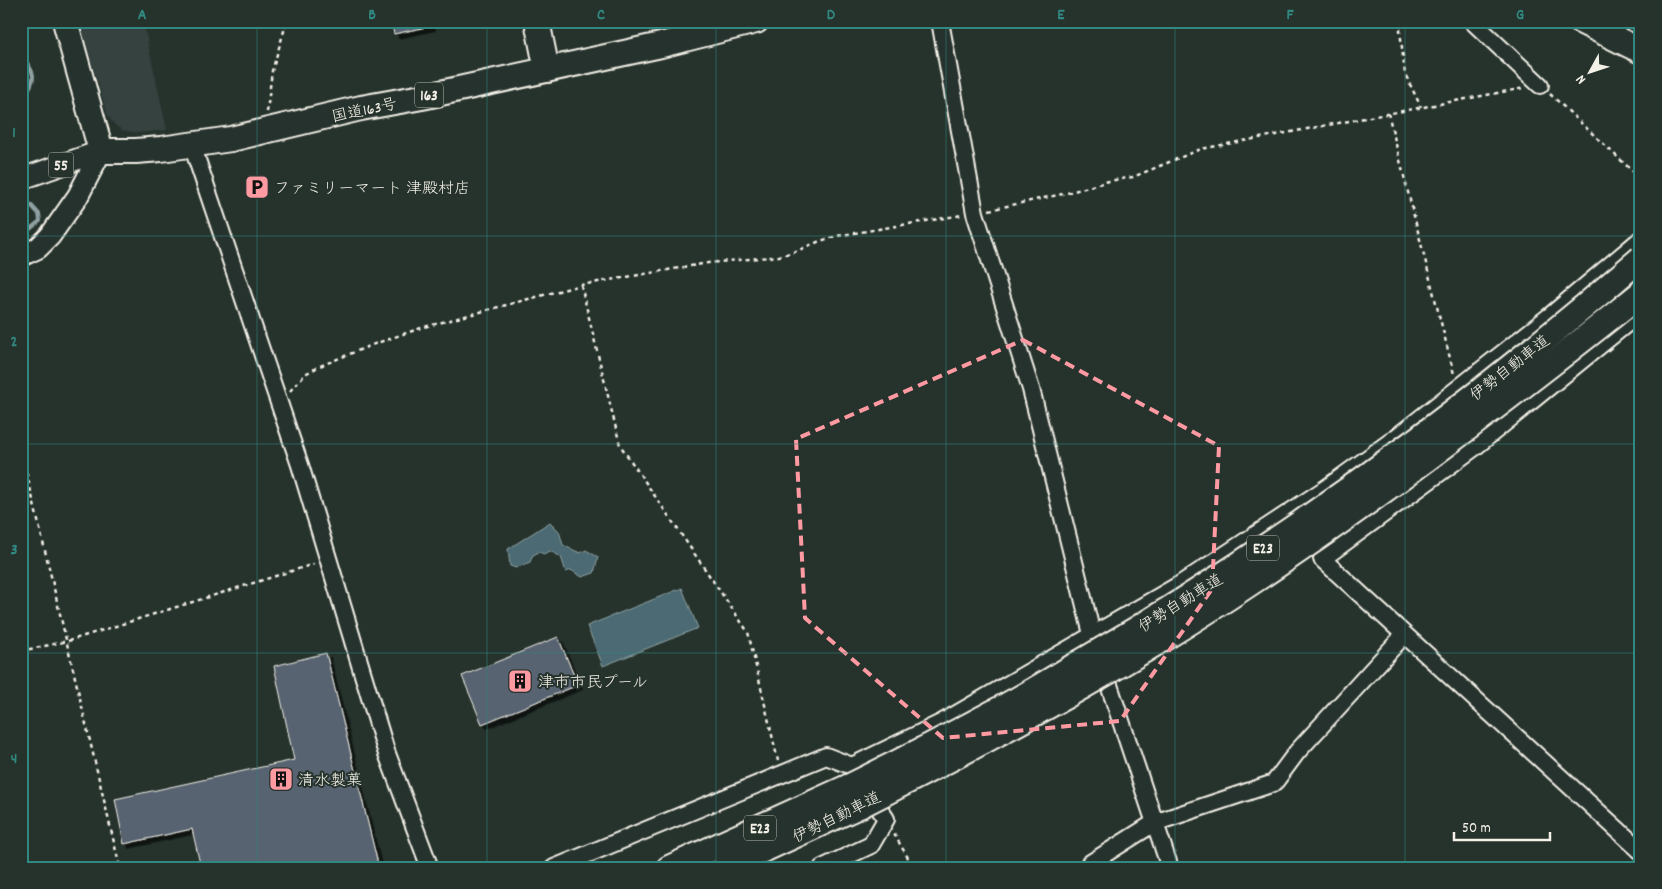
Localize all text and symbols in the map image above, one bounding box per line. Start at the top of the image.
text: A [138,4,147,27]
text: B [368,4,376,27]
text: C [597,4,605,27]
text: D [827,4,836,27]
text: E [1057,4,1065,27]
text: F [1286,4,1294,27]
text: G [1516,4,1524,27]
north arrow [1564,48,1614,98]
text: N [1572,70,1591,88]
road number: 163 [415,82,443,108]
street label: 国道163号 [330,93,399,130]
text: 1 [12,122,16,145]
road number: 55 [48,152,74,178]
parking icon: ファミリーマート 津殿村店 [244,174,270,200]
place label: ファミリーマート 津殿村店 [274,178,470,201]
street label: 伊勢自動車道 [1466,330,1555,408]
text: 2 [11,331,18,354]
road number: E23 [1247,536,1279,560]
text: 3 [10,539,18,562]
street label: 伊勢自動車道 [1135,569,1228,639]
building icon: 津市市民プール [507,668,533,694]
place label: 津市市民プール [538,672,648,695]
text: 4 [11,748,17,771]
building icon: 清水製菓 [268,766,294,792]
place label: 清水製菓 [298,770,362,793]
street label: 伊勢自動車道 [789,787,885,850]
scale bar [1454,809,1551,841]
road number: E23 [744,816,776,840]
text: 50 m [1462,818,1491,840]

